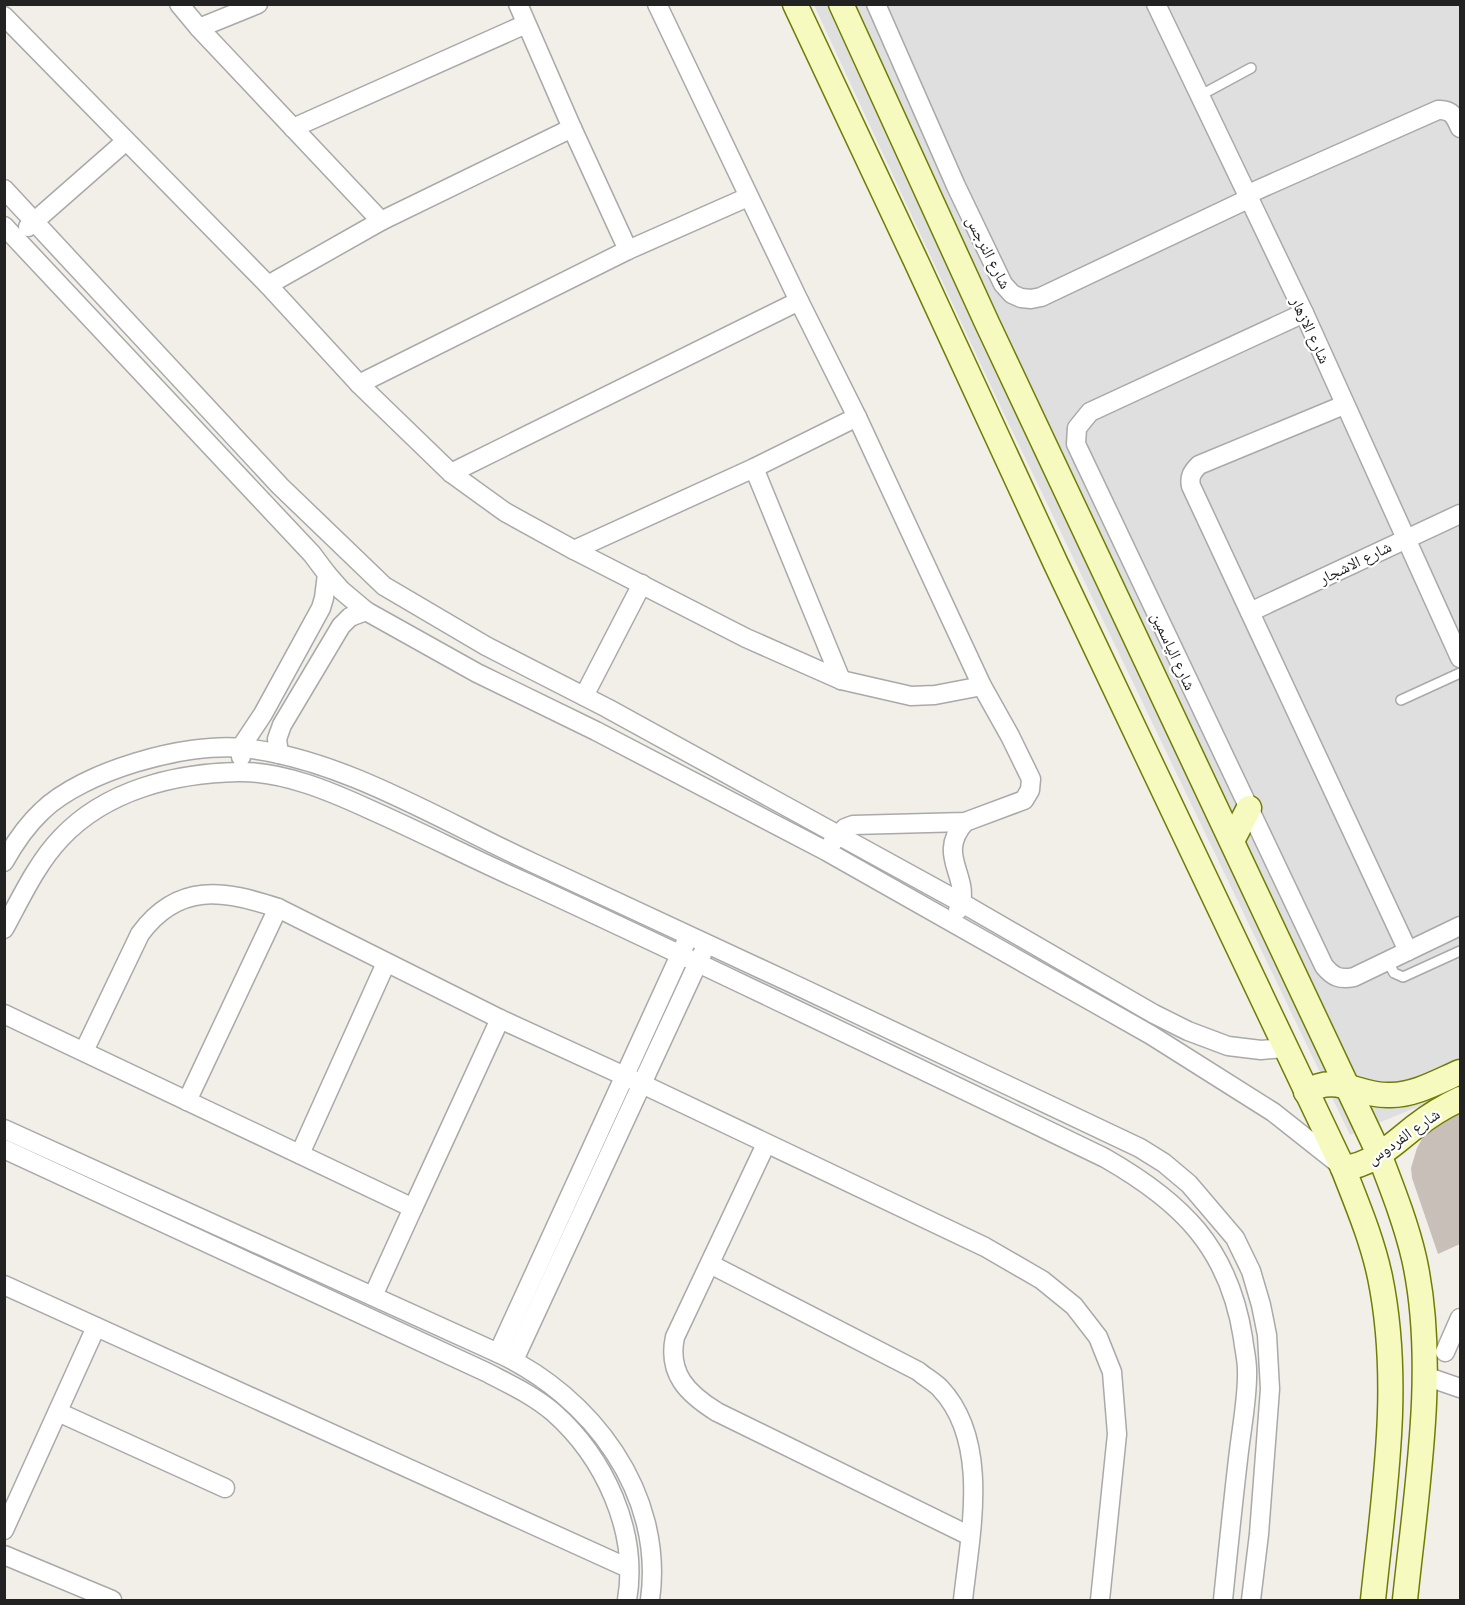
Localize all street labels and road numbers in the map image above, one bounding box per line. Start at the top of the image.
street label: شارع النرجس [960,212,1016,293]
street label: شارع الازهار [1285,293,1335,367]
street label: شارع الاشجار [1315,536,1395,590]
street label: شارع الياسمين [1145,609,1201,694]
street label: شارع الفردوس [1363,1104,1445,1170]

